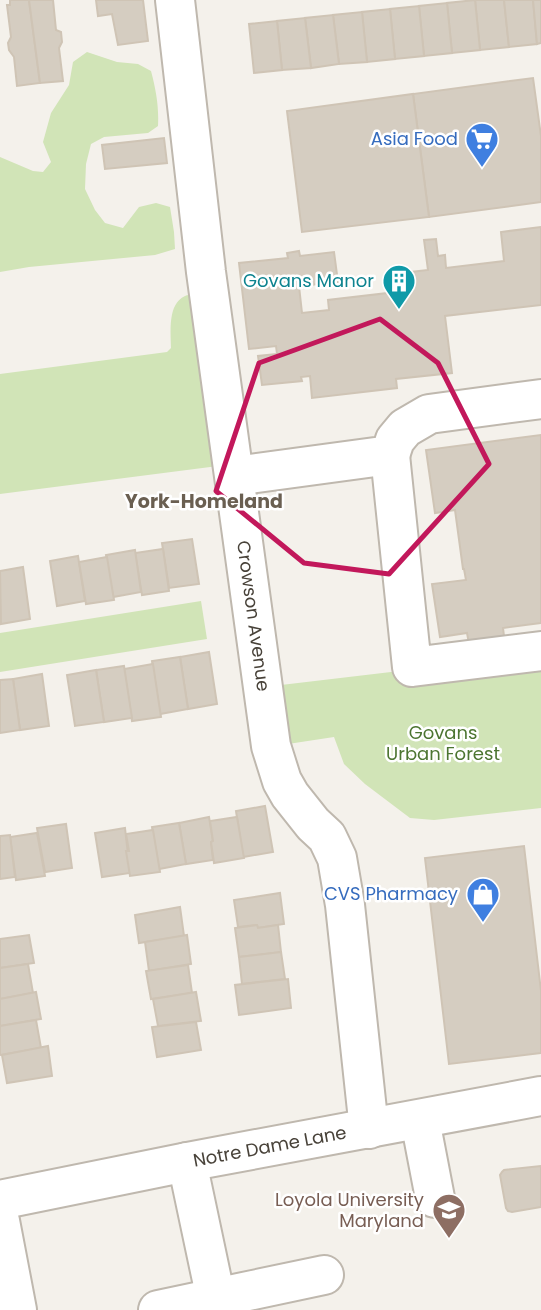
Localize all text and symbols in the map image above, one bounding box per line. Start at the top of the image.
supermarket icon: Asia Food [463,120,501,169]
place label: Asia Food [371,126,458,151]
building icon: Govans Manor [380,262,418,311]
place label: Govans Manor [243,268,374,293]
district label: York-Homeland [125,488,283,515]
street label: Crowson Avenue [231,539,276,693]
park label: Govans Urban Forest [386,720,500,766]
shop icon: CVS Pharmacy [464,875,502,924]
place label: CVS Pharmacy [324,881,458,906]
street label: Notre Dame Lane [191,1120,348,1173]
place label: Loyola University Maryland [275,1187,424,1233]
school or university icon: Loyola University Maryland [430,1191,468,1240]

